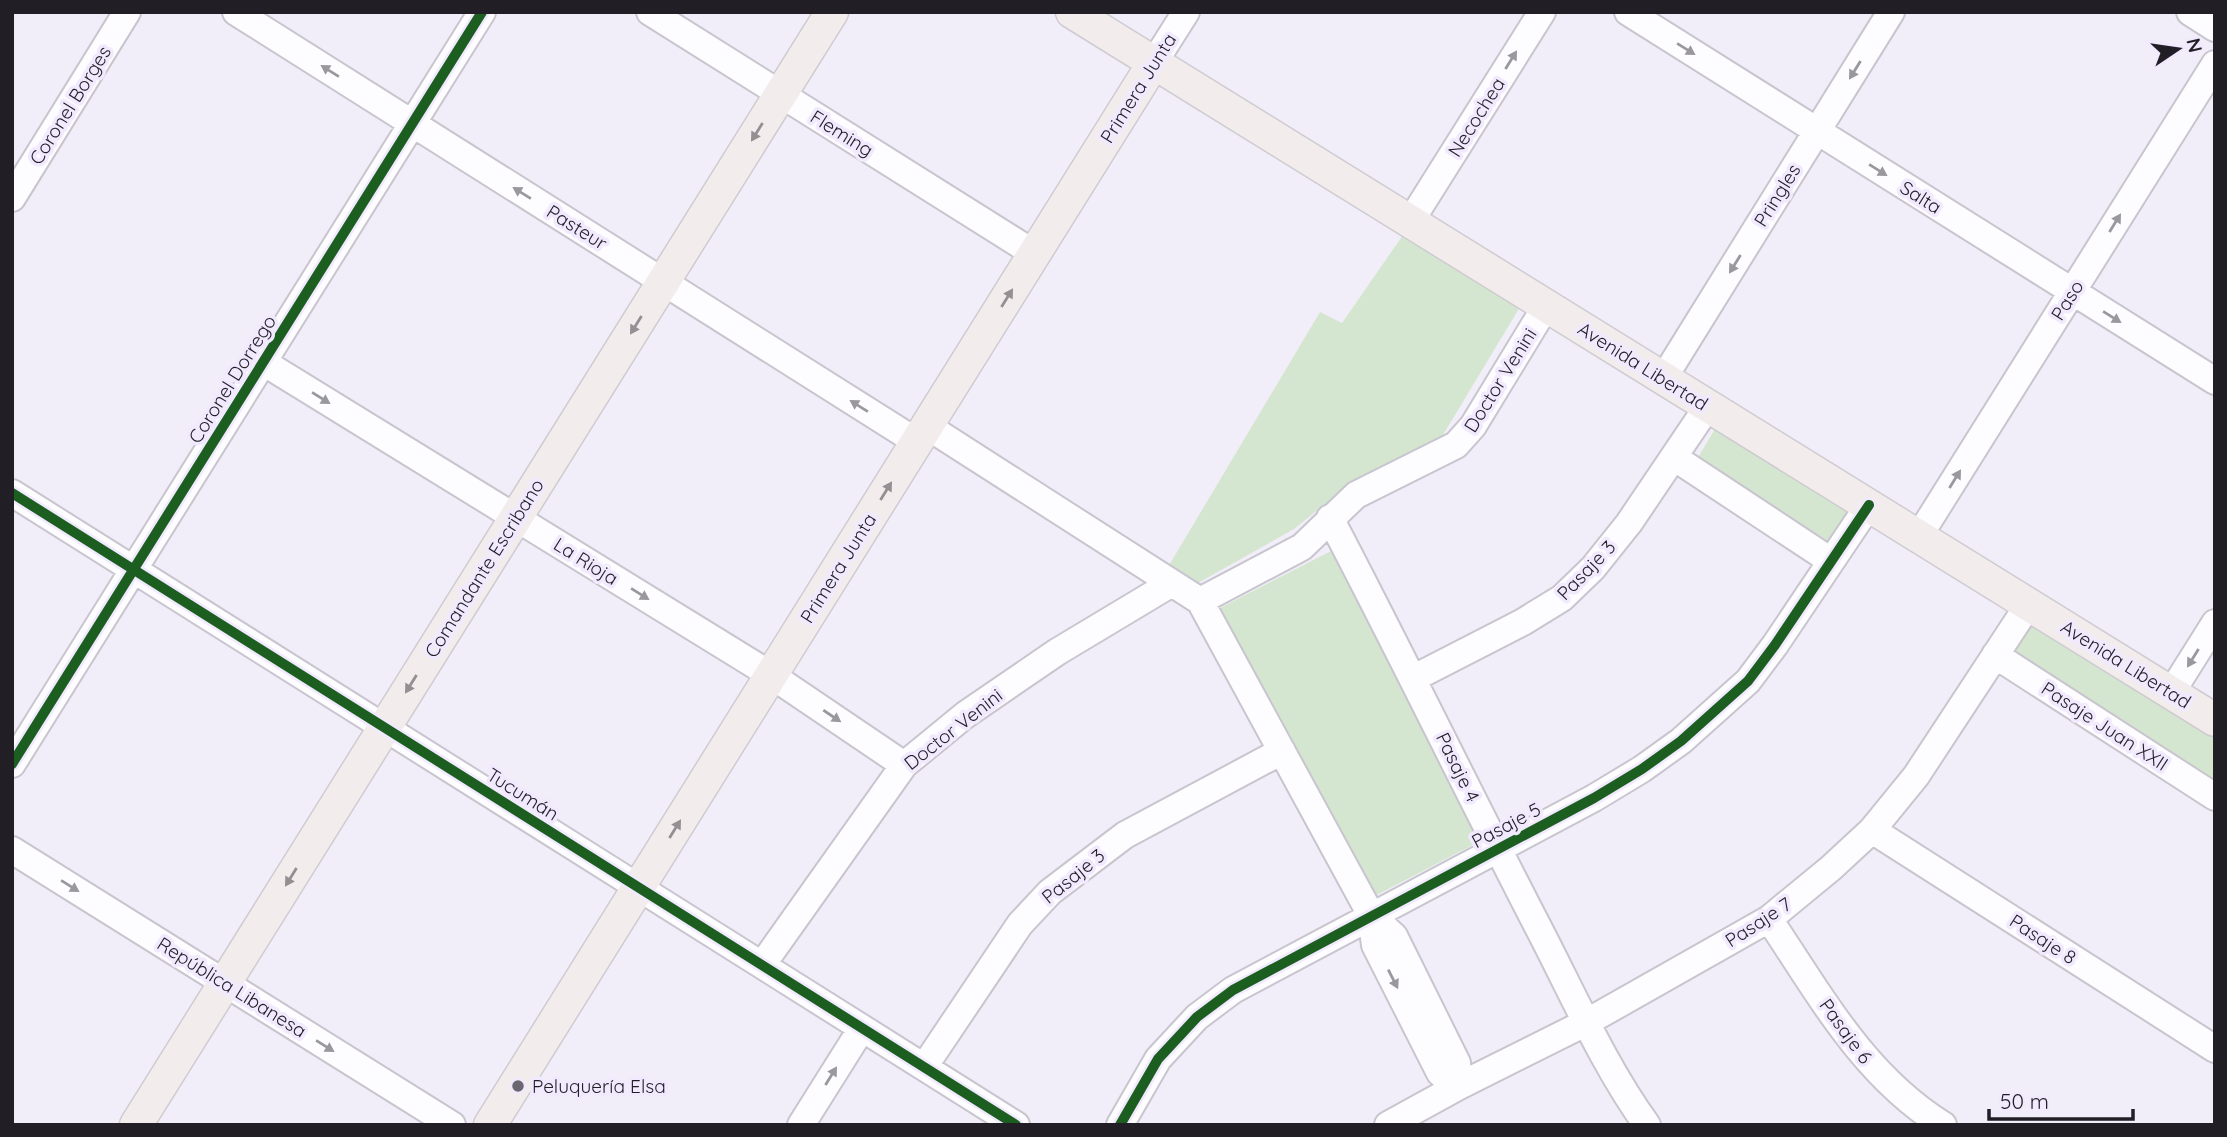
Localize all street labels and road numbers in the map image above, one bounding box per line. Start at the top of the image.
street label: Primera Junta [1095,29,1181,147]
street label: Coronel Borges [24,41,116,169]
street label: Necochea [1442,73,1510,161]
street label: Fleming [806,104,878,162]
street label: Pringles [1748,159,1806,231]
street label: Salta [1896,175,1946,219]
street label: Pasteur [542,199,612,255]
street label: Paso [2045,275,2089,325]
street label: Coronel Dorrego [183,310,281,448]
street label: Avenida Libertad [1573,316,1713,416]
street label: Doctor Venini [1458,323,1542,437]
street label: Comandante Escribano [419,474,549,662]
street label: Primera Junta [795,509,881,627]
street label: La Rioja [549,532,623,590]
street label: Pasaje 3 [1552,535,1620,605]
street label: Avenida Libertad [2056,614,2196,714]
street label: Pasaje Juan XXII [2037,676,2173,776]
street label: Doctor Venini [899,683,1007,775]
street label: Pasaje 4 [1431,728,1485,806]
street label: Tucumán [483,762,563,826]
street label: Pasaje 5 [1467,797,1545,853]
street label: Pasaje 3 [1037,843,1109,909]
street label: Pasaje 7 [1720,892,1796,952]
street label: Pasaje 8 [2005,909,2081,969]
street label: República Libanesa [153,931,311,1043]
street label: Pasaje 6 [1814,994,1878,1068]

